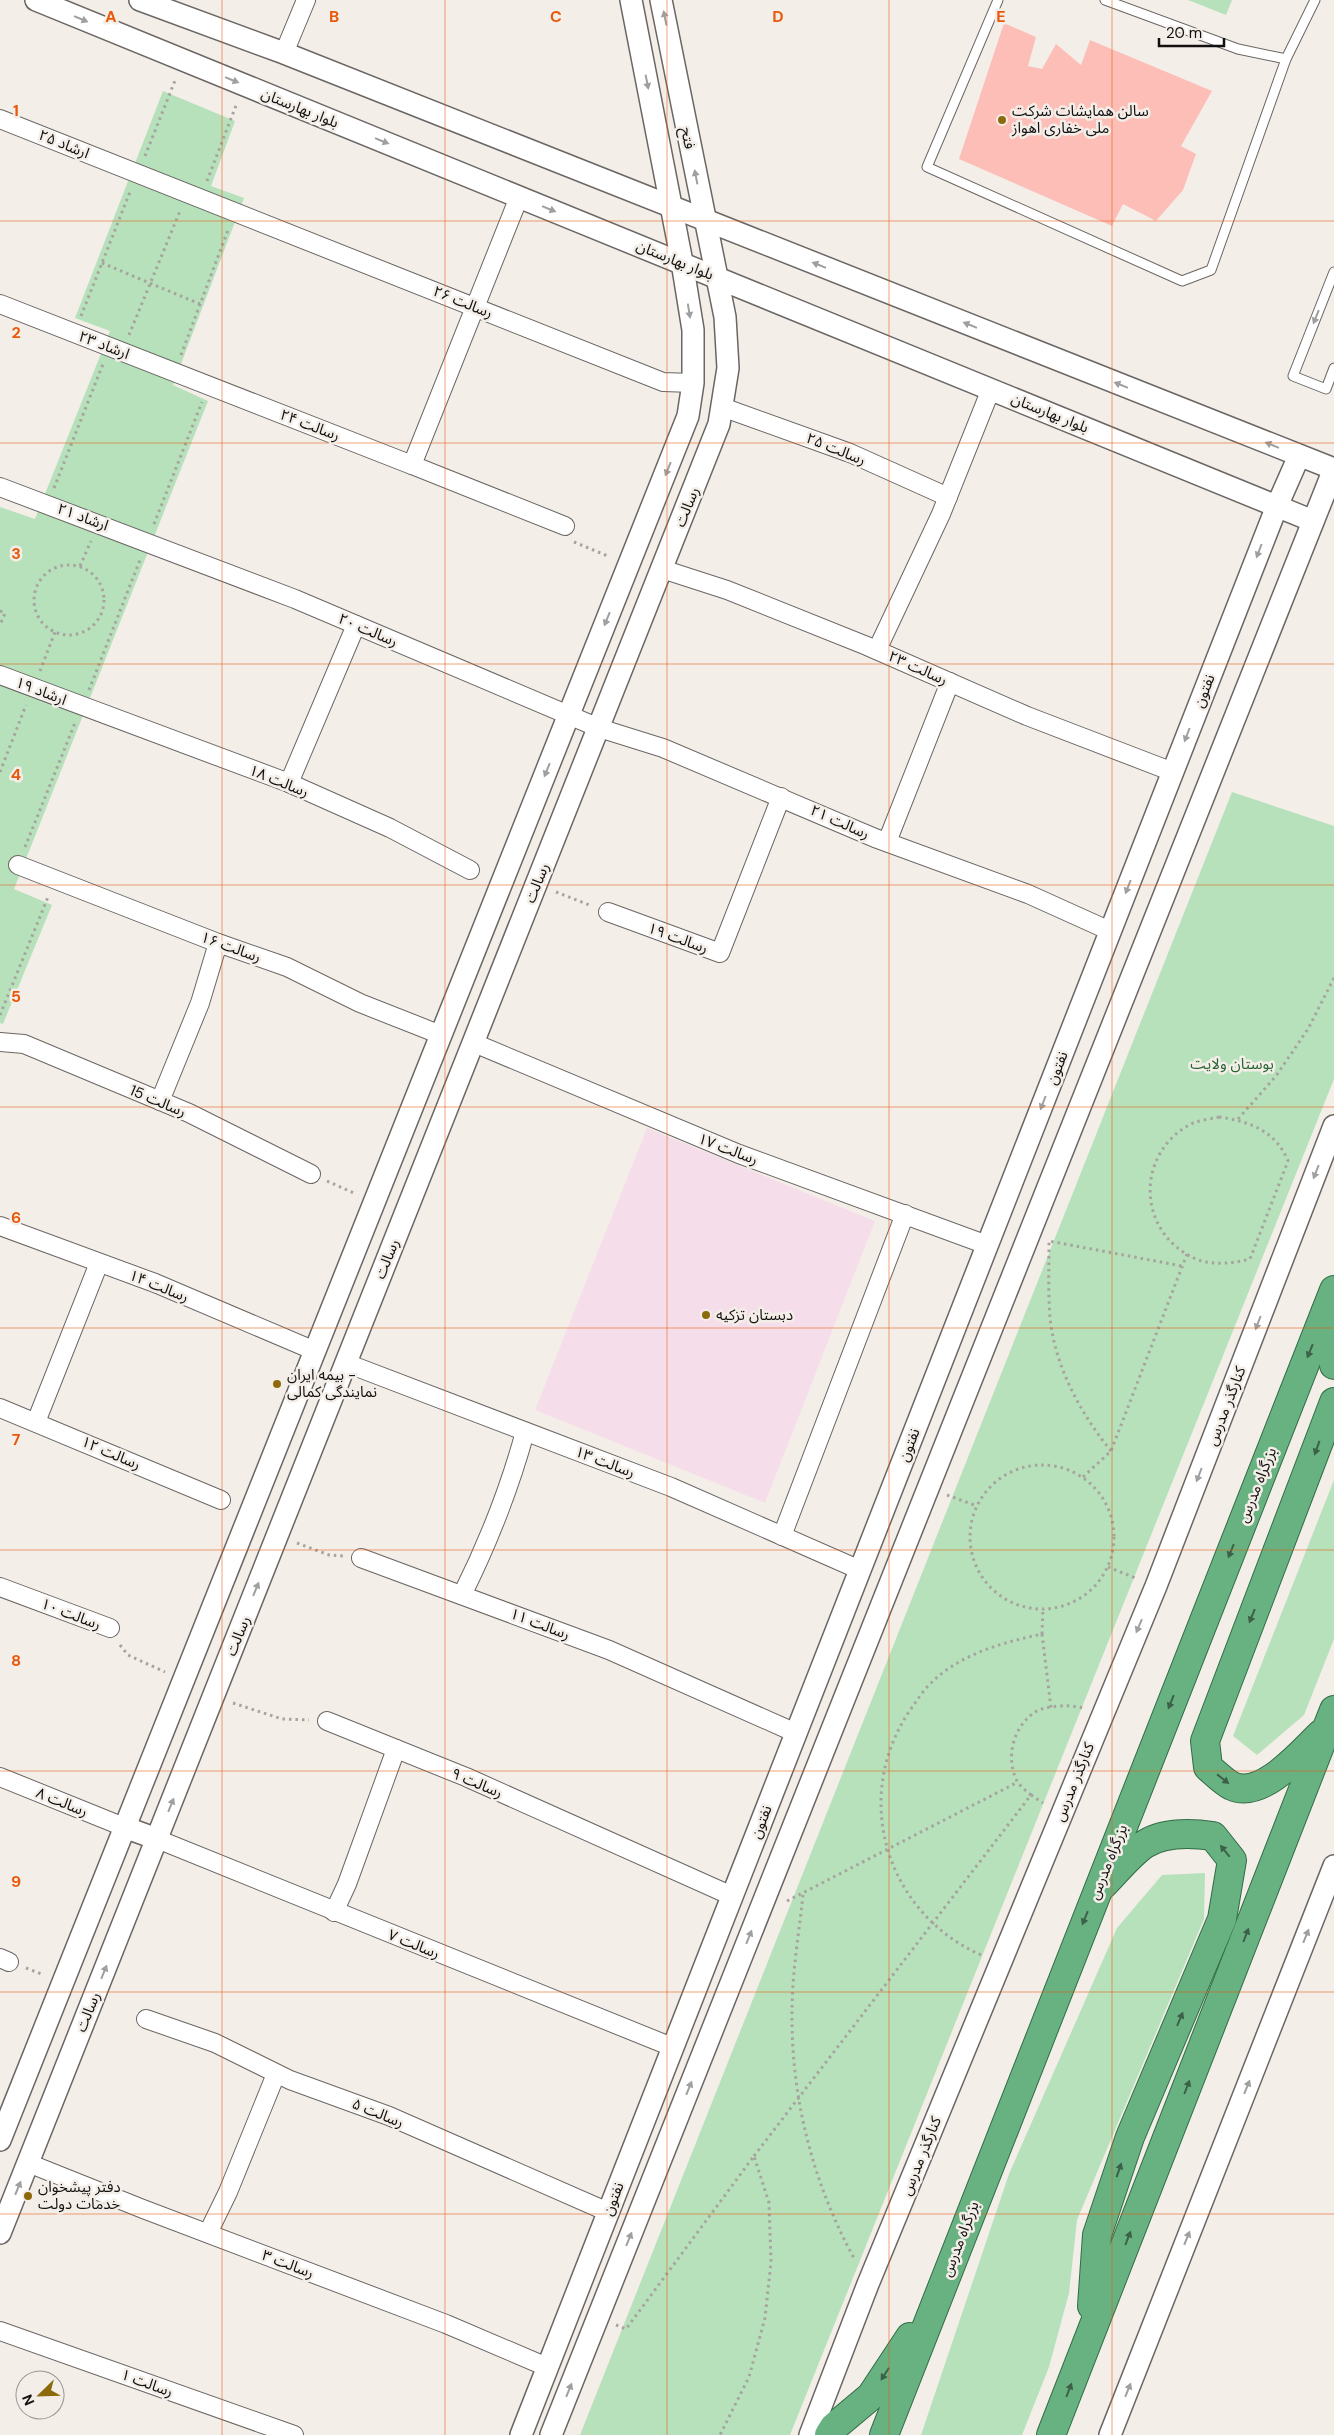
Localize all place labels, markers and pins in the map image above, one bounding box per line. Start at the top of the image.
place label: سالن همایشات شرکت ملی خفاری اهواز [1011,101,1149,138]
marker: سالن همایشات شرکت ملی خفاری اهواز [996,114,1008,126]
place label: دبستان تزکیه [716,1305,793,1325]
marker: دبستان تزکیه [700,1309,712,1321]
place label: بیمه ایران - نمایندگى کمالى [287,1365,377,1402]
marker: بیمه ایران - نمایندگى کمالى [271,1378,283,1390]
place label: دفتر پیشخوان خدمات دولت [38,2177,121,2214]
marker: دفتر پیشخوان خدمات دولت [22,2190,34,2202]

